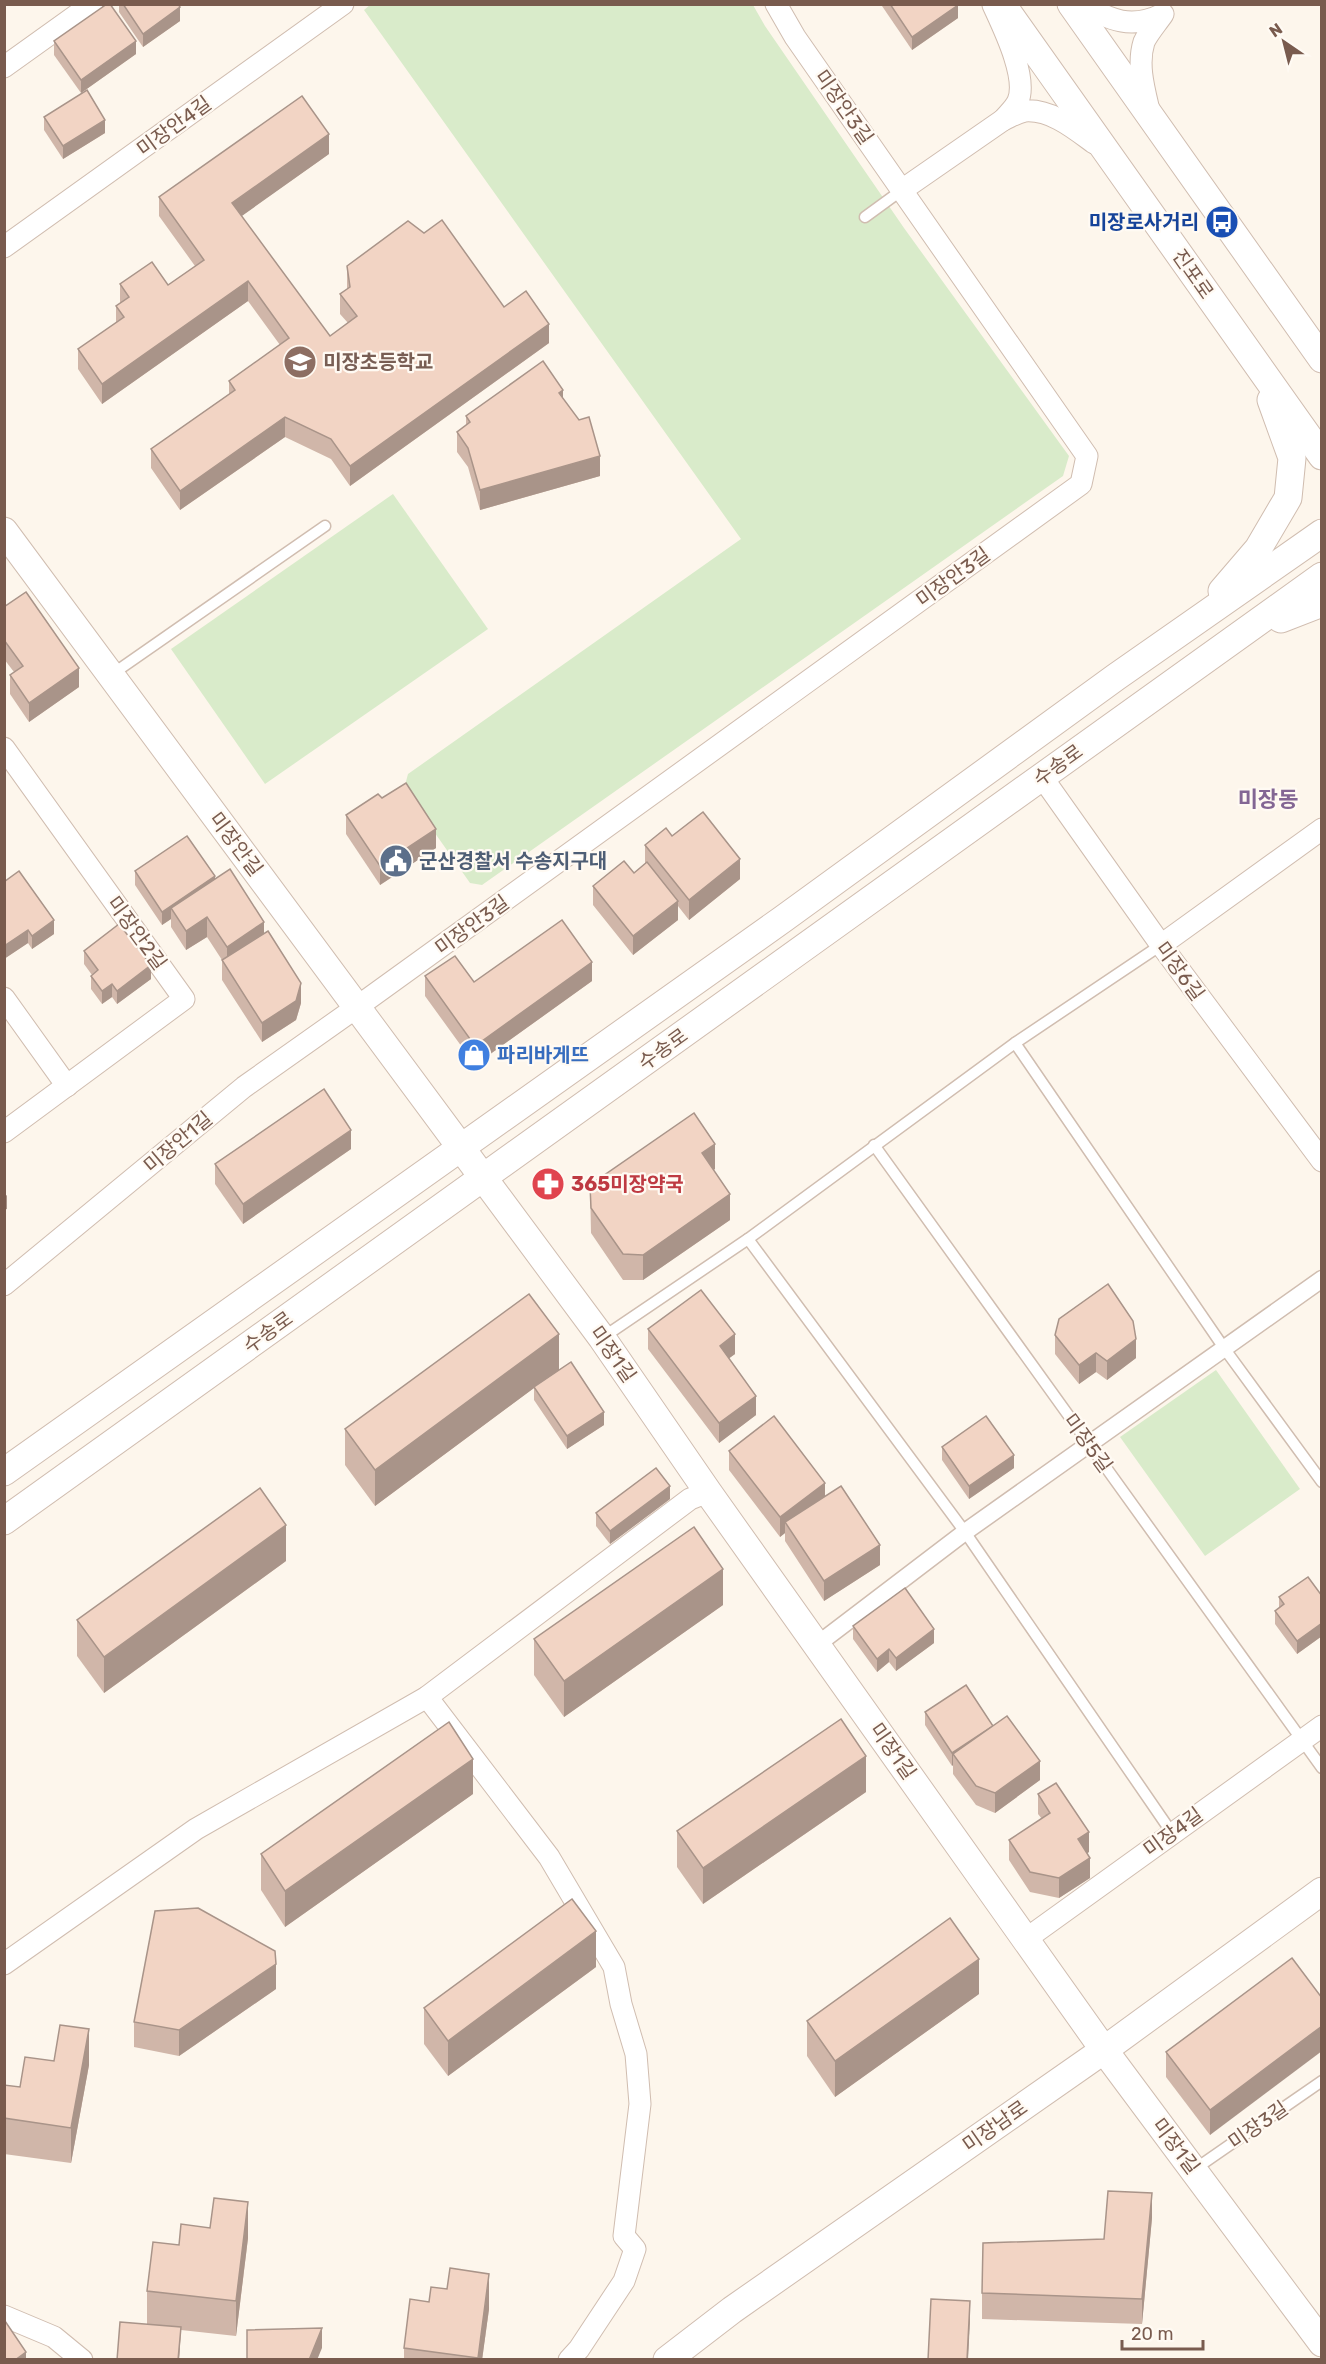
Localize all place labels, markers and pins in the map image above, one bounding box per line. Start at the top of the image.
bus stop icon: 미장로사거리 [1204,204,1240,240]
place label: 미장로사거리 [1089,210,1199,234]
school or university icon: 미장초등학교 [282,344,318,380]
place label: 미장초등학교 [323,350,433,374]
public building icon: 군산경찰서 수송지구대 [378,843,414,879]
place label: 군산경찰서 수송지구대 [419,849,607,873]
shop icon: 파리바게뜨 [456,1037,492,1073]
place label: 파리바게뜨 [497,1043,589,1067]
pharmacy icon: 365미장약국 [530,1166,566,1202]
place label: 365미장약국 [571,1172,684,1196]

